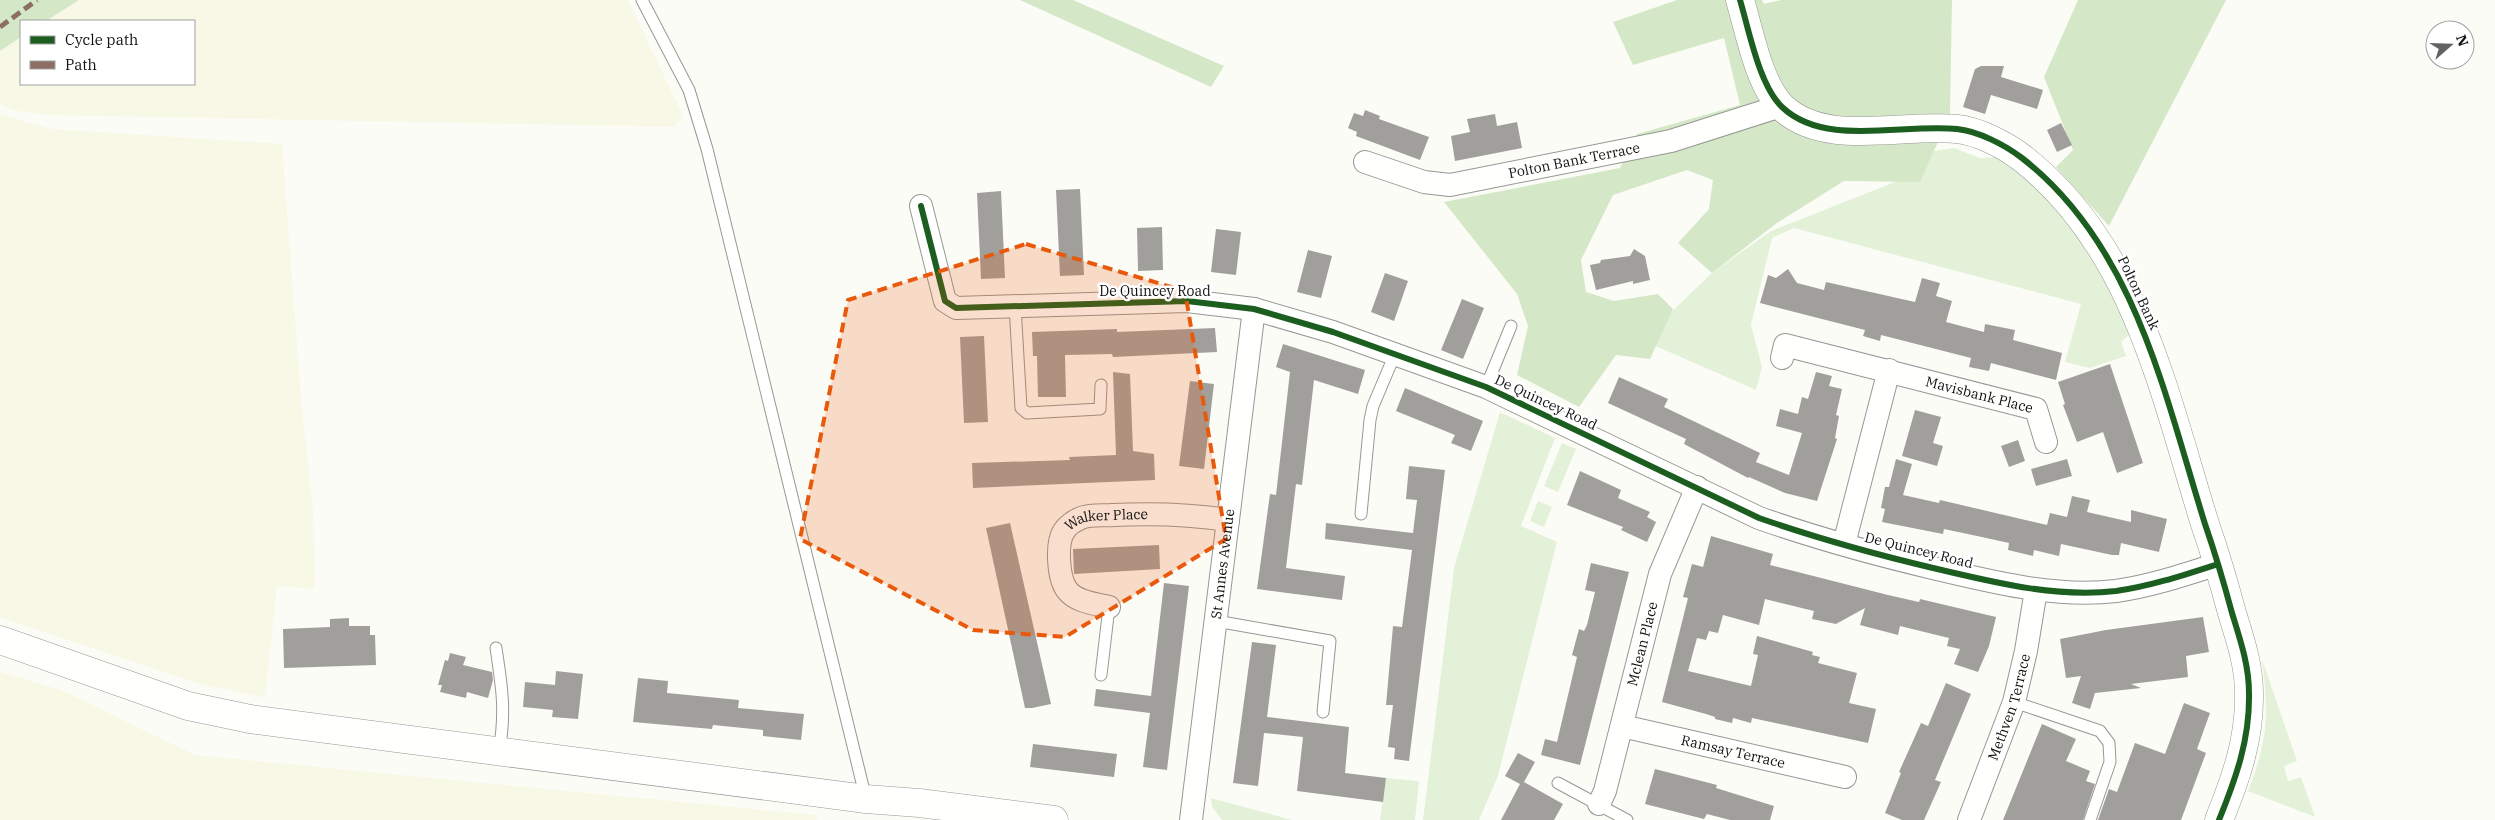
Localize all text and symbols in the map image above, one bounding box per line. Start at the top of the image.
legend [20,20,195,85]
north arrow [2425,20,2475,70]
text: Cycle path [65,30,138,49]
text: N [2452,32,2473,49]
text: Path [65,55,97,74]
street label: Polton Bank Terrace [1507,138,1641,182]
street label: Polton Bank [2114,253,2164,334]
street label: De Quincey Road [1099,282,1211,300]
street label: De Quincey Road [1492,370,1601,434]
street label: Mavisbank Place [1924,372,2035,417]
street label: Walker Place [1061,505,1148,534]
street label: St Annes Avenue [1207,508,1238,620]
street label: De Quincey Road [1863,528,1976,572]
street label: Mclean Place [1623,600,1662,688]
street label: Methven Terrace [1984,652,2034,763]
street label: Ramsay Terrace [1679,731,1787,772]

